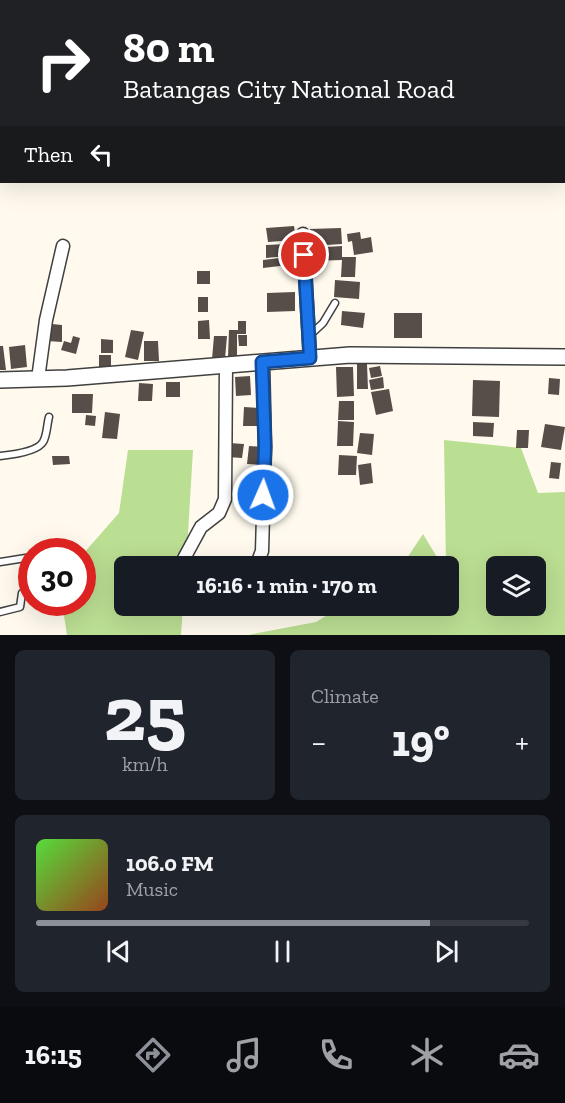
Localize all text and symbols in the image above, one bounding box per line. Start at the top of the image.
text: 80 m [123,22,214,73]
icon: right [24,24,102,102]
text: Batangas City National Road [123,73,455,105]
icon: left [85,138,118,171]
text: Then [24,141,73,168]
pin [278,229,329,280]
icon: arrive [287,238,320,271]
position arrow [231,463,295,527]
speed limit sign: 30 [18,538,96,616]
map controls [486,556,546,616]
button: layers [486,556,546,616]
text: 16:16 · 1 min · 170 m [196,572,377,599]
text: 25 [104,666,186,760]
text: Climate [311,684,379,708]
text: 19° [392,714,450,768]
text: − [311,722,326,761]
text: + [515,722,529,761]
text: km/h [122,752,168,776]
text: 106.0 FM [126,850,213,877]
text: Music [126,877,178,901]
icon: previous [102,935,135,968]
icon: pause [266,935,299,968]
icon: next [430,935,463,968]
icon: directions [132,1034,174,1076]
icon: music [223,1034,265,1076]
icon: phone [315,1034,357,1076]
icon: climate [406,1034,448,1076]
icon: car [498,1034,540,1076]
text: 16:15 [25,1039,82,1071]

